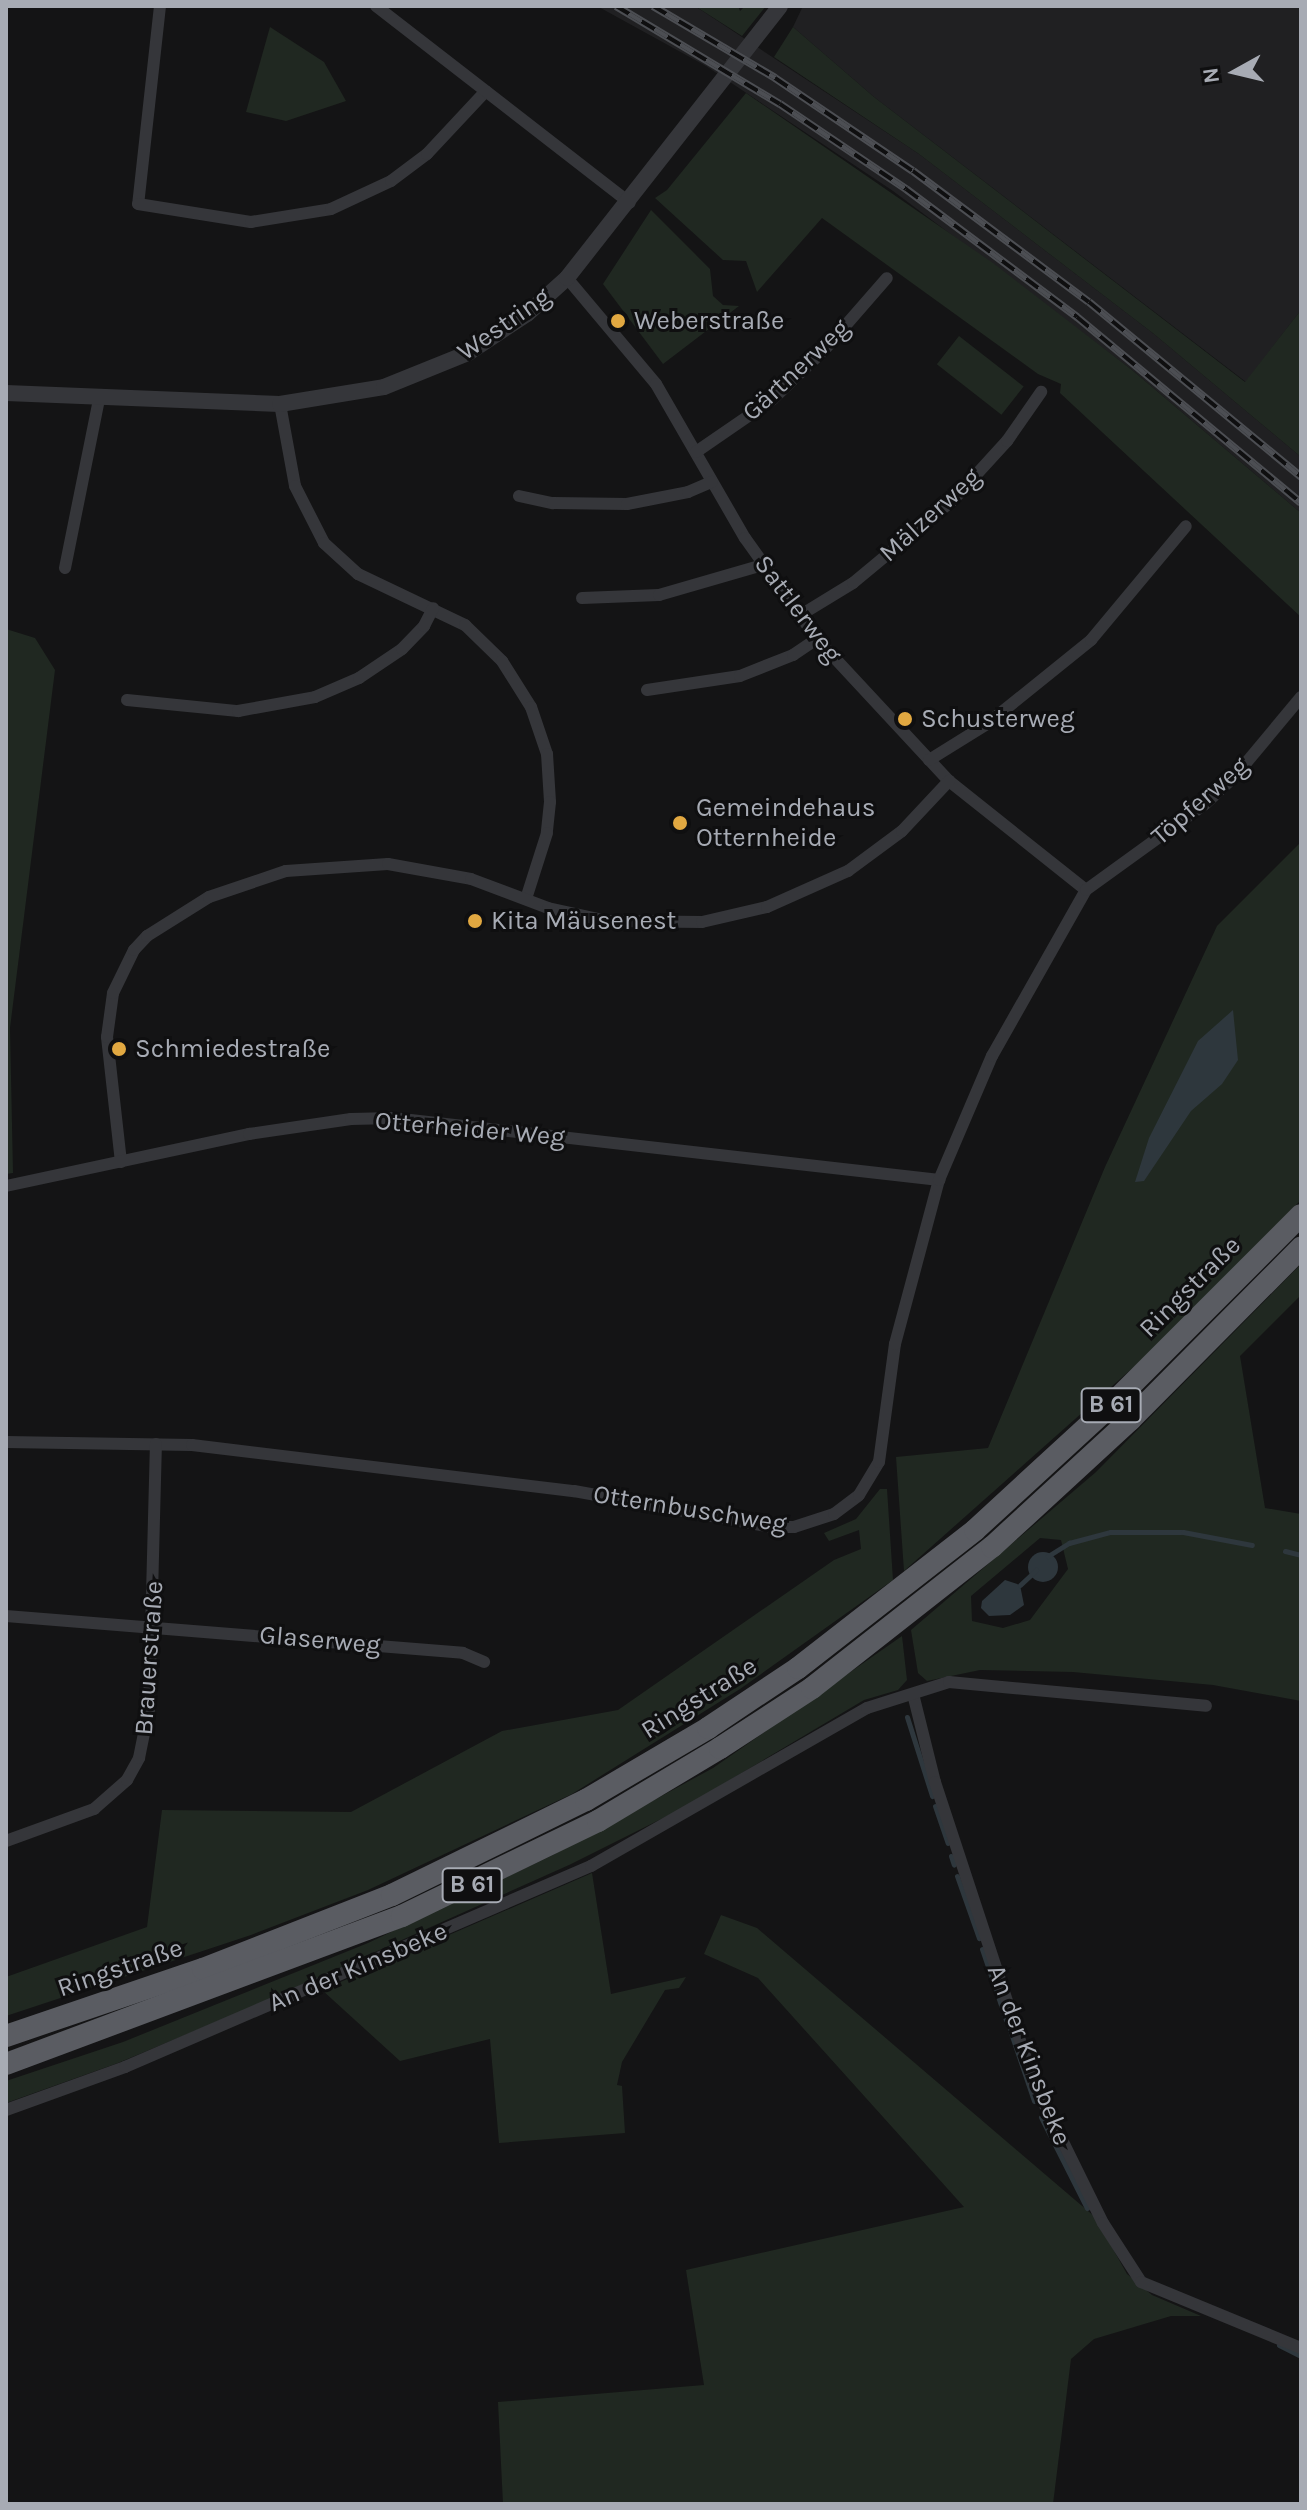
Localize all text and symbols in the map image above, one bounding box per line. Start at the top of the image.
north arrow [1195,32,1275,112]
text: N [1197,66,1225,85]
street label: Westring [451,281,557,367]
place label: Weberstraße [634,305,784,337]
marker: Weberstraße [609,312,627,330]
street label: Gärtnerweg [736,312,856,428]
street label: Mälzerweg [873,461,987,569]
street label: Sattlerweg [747,549,849,669]
place label: Schusterweg [921,703,1075,735]
marker: Schusterweg [896,710,914,728]
street label: Töpferweg [1145,750,1255,852]
place label: Gemeindehaus Otternheide [696,792,875,854]
marker: Gemeindehaus Otternheide [671,814,689,832]
place label: Kita Mäusenest [491,905,676,937]
marker: Kita Mäusenest [466,912,484,930]
place label: Schmiedestraße [135,1033,330,1065]
marker: Schmiedestraße [110,1040,128,1058]
street label: Otterheider Weg [374,1105,566,1153]
street label: Ringstraße [1133,1230,1247,1344]
road number: B 61 [1079,1385,1143,1425]
street label: Otternbuschweg [591,1478,789,1540]
street label: Brauerstraße [128,1580,170,1736]
street label: Glaserweg [258,1619,382,1661]
street label: Ringstraße [635,1650,763,1746]
road number: B 61 [440,1865,504,1905]
street label: An der Kinsbeke [264,1915,452,2019]
street label: Ringstraße [53,1932,187,2004]
street label: An der Kinsbeke [980,1960,1078,2150]

